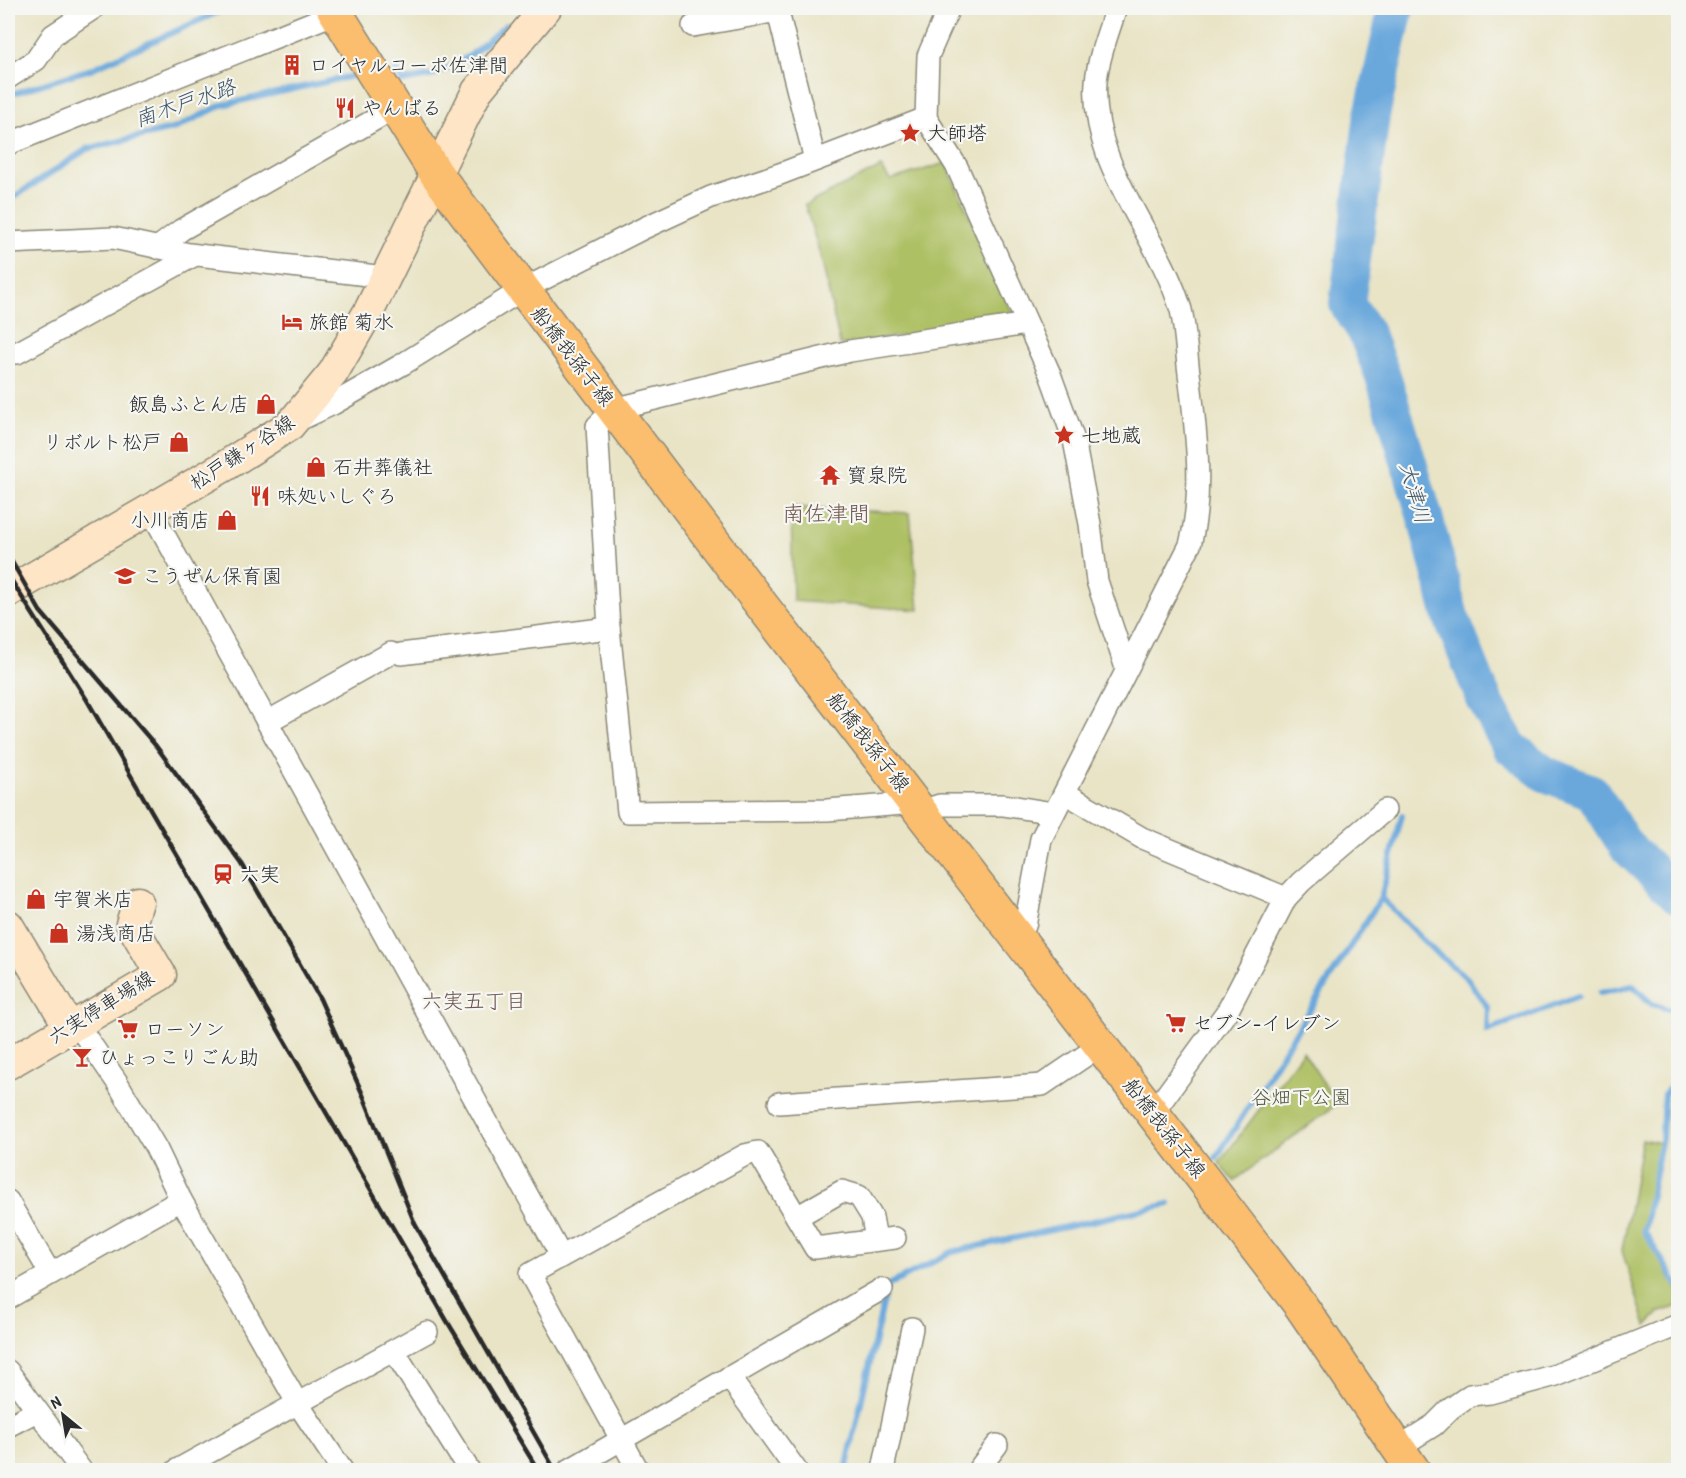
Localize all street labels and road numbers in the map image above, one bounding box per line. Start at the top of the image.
street label: 船橋我孫子線 [526,300,621,411]
street label: 松戸鎌ヶ谷線 [184,408,299,496]
street label: 船橋我孫子線 [822,686,917,797]
street label: 六実停車場線 [43,963,159,1050]
street label: 船橋我孫子線 [1118,1072,1213,1183]

